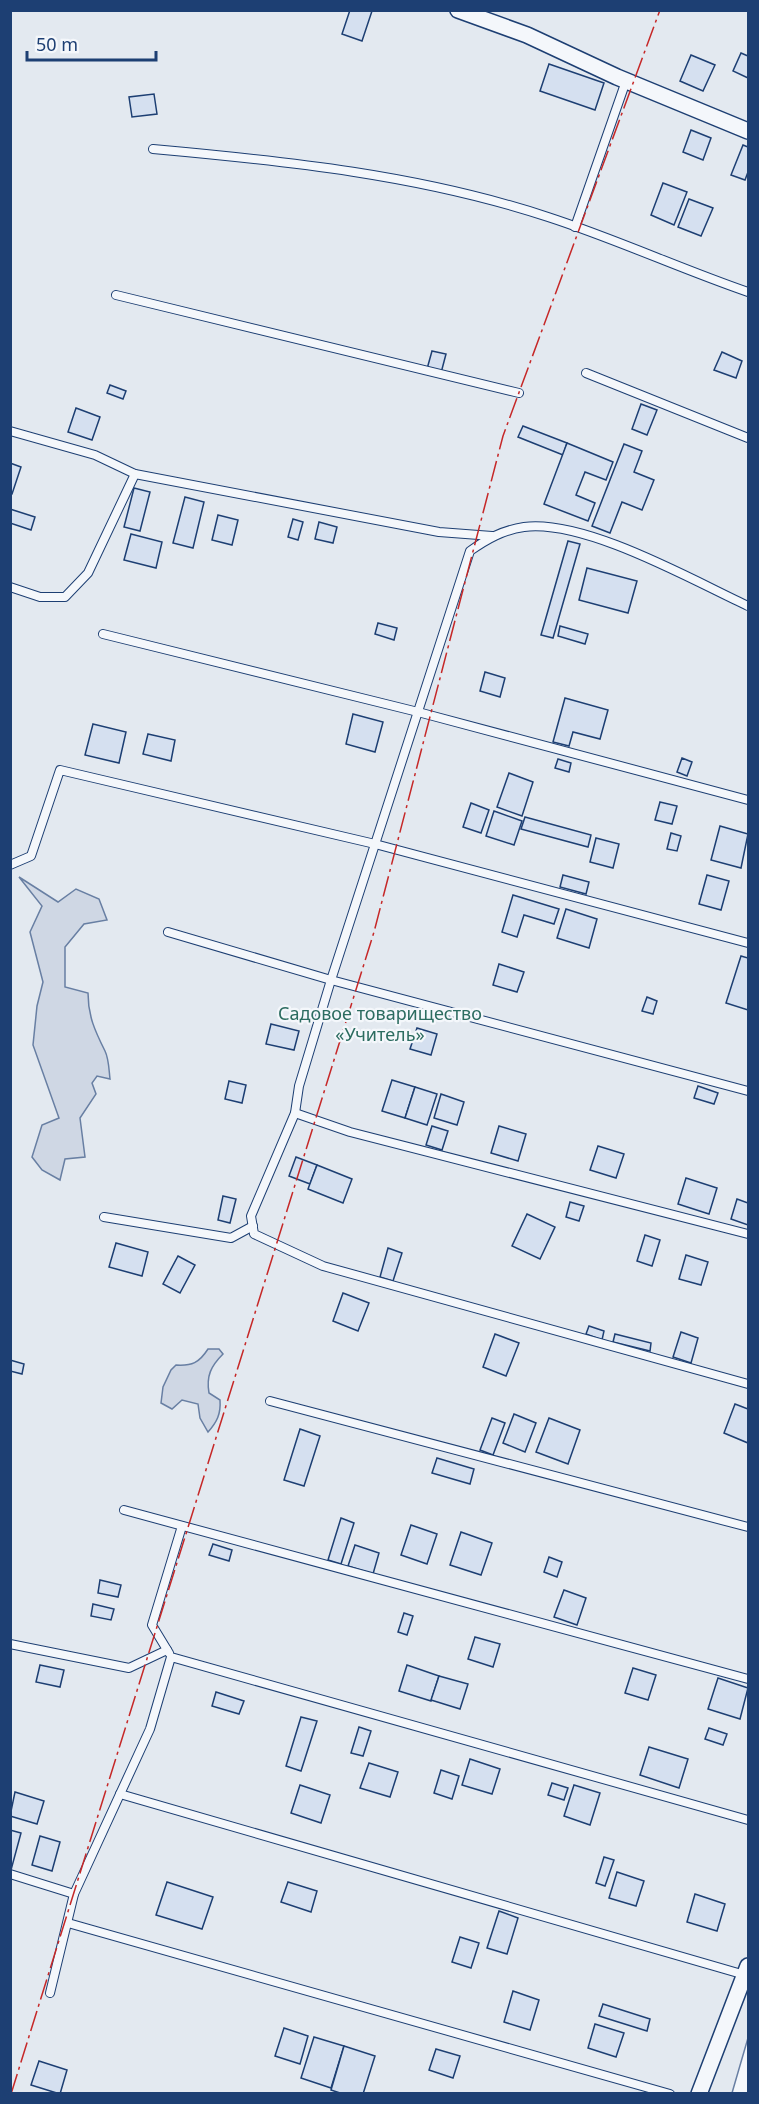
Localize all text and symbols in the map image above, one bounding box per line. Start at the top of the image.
scale bar [27,24,156,62]
text: 50 m [36,32,78,56]
park label: Садовое товарищество «Учитель» [278,1001,482,1046]

